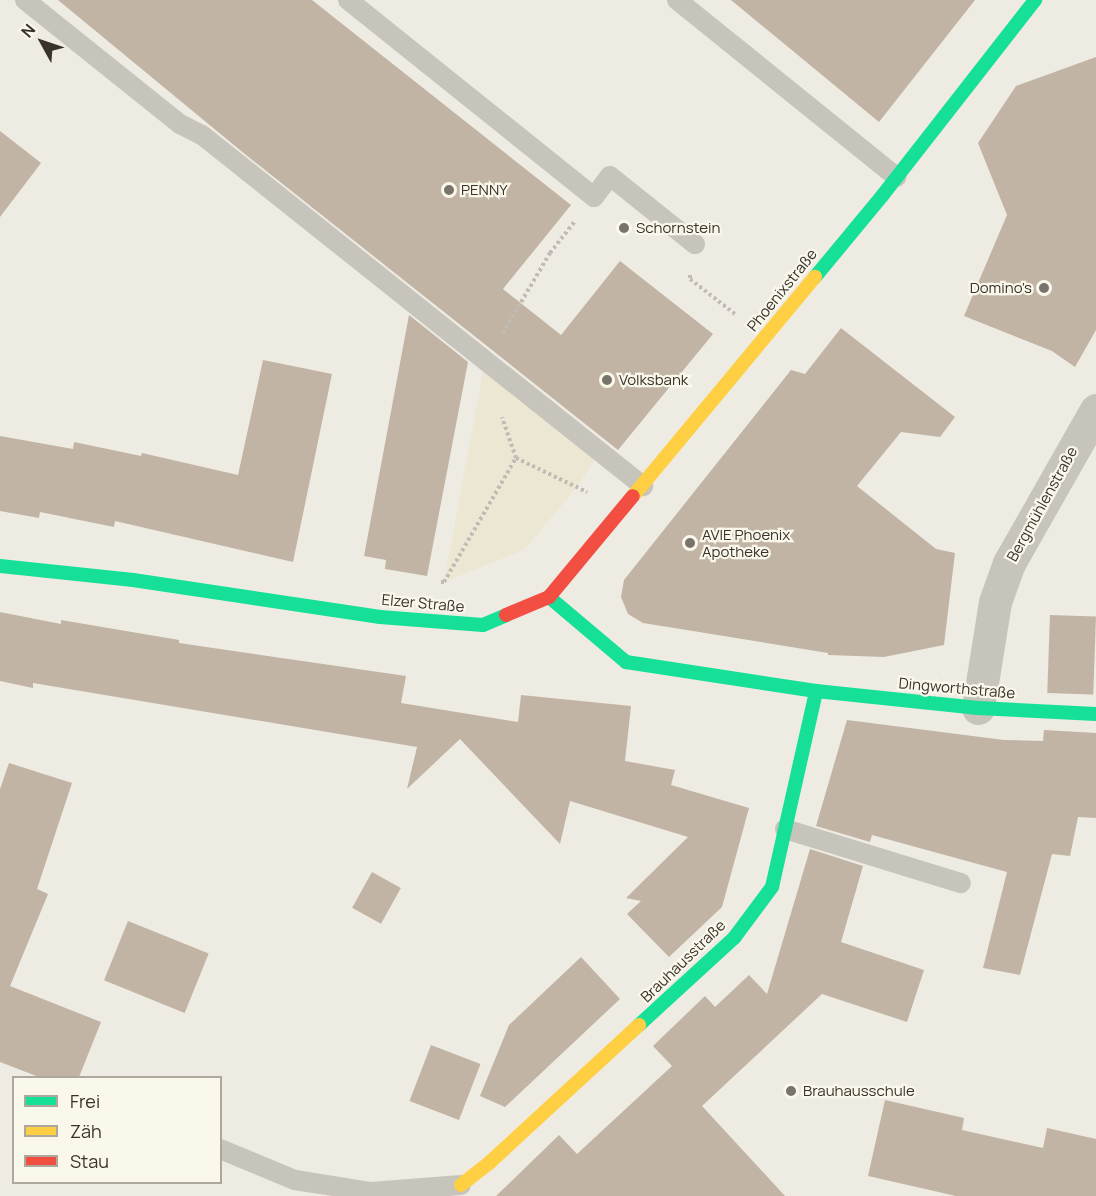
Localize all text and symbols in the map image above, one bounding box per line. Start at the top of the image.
north arrow [12,12,72,72]
text: N [16,19,40,42]
place label: PENNY [461,181,507,199]
marker: PENNY [442,183,456,197]
place label: Schornstein [636,219,720,237]
marker: Schornstein [617,221,631,235]
street label: Phoenixstraße [743,245,821,335]
place label: Domino's [970,279,1032,297]
marker: Domino's [1037,281,1051,295]
place label: Volksbank [619,371,688,389]
marker: Volksbank [600,373,614,387]
street label: Bergmühlenstraße [1003,443,1081,565]
place label: AVIE Phoenix Apotheke [702,525,790,560]
marker: AVIE Phoenix Apotheke [683,536,697,550]
street label: Elzer Straße [381,590,465,616]
street label: Dingworthstraße [898,674,1016,702]
street label: Brauhausstraße [637,916,729,1006]
legend [12,1076,222,1184]
place label: Brauhausschule [803,1082,915,1100]
marker: Brauhausschule [784,1084,798,1098]
text: Frei [70,1089,100,1113]
text: Zäh [70,1119,102,1143]
text: Stau [70,1149,109,1173]

